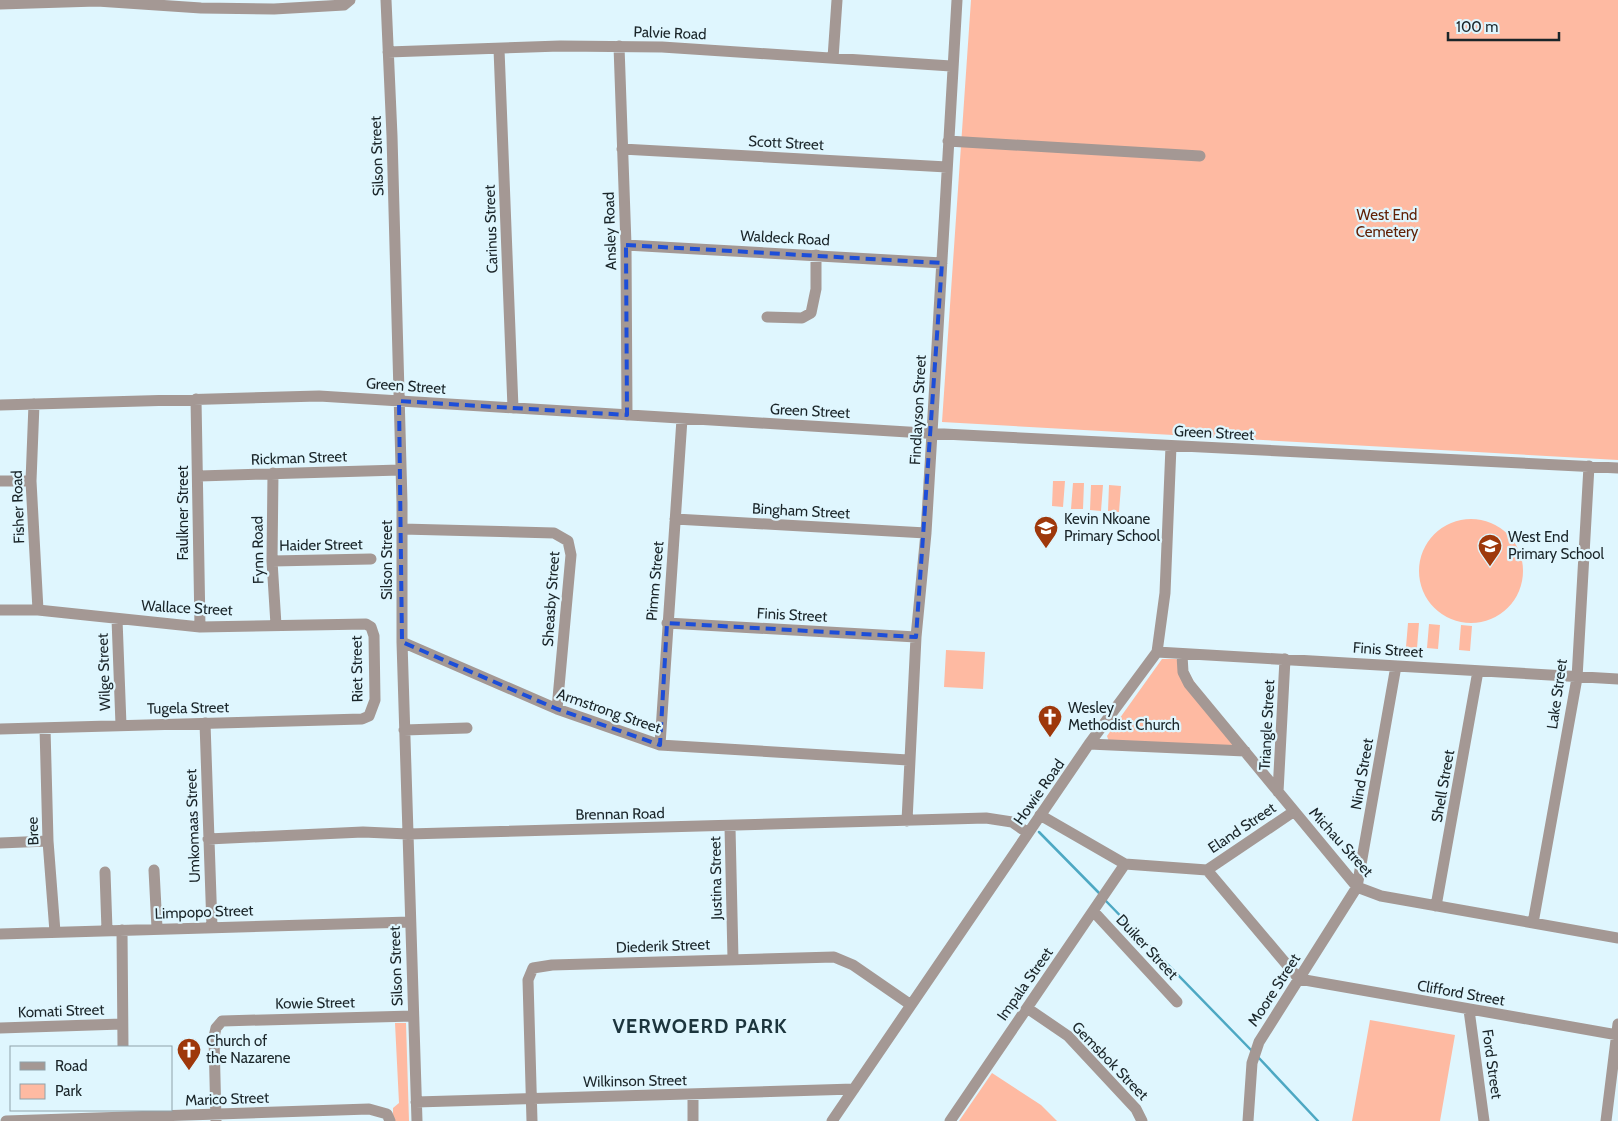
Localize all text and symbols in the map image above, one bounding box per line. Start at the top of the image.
scale bar [1448,10,1559,42]
text: 100 m [1456,18,1498,36]
street label: Palvie Road [633,23,707,43]
street label: Silson Street [367,116,387,196]
street label: Scott Street [748,132,824,154]
street label: Carinus Street [480,184,502,274]
street label: Ansley Road [600,192,620,270]
park label: West End Cemetery [1356,206,1419,241]
street label: Waldeck Road [740,227,830,249]
street label: Findlayson Street [906,354,930,466]
street label: Green Street [365,374,447,398]
street label: Green Street [769,400,851,422]
street label: Green Street [1173,422,1255,444]
street label: Rickman Street [251,447,347,469]
street label: Faulkner Street [174,465,192,561]
street label: Fisher Road [8,470,28,544]
street label: Bingham Street [751,499,851,523]
place label: Kevin Nkoane Primary School [1064,510,1161,545]
school or university icon: Kevin Nkoane Primary School [1033,515,1059,549]
street label: Fynn Road [248,516,268,584]
street label: Silson Street [378,520,396,600]
place label: West End Primary School [1508,528,1605,563]
school or university icon: West End Primary School [1477,533,1503,567]
street label: Haider Street [279,535,363,555]
street label: Pimm Street [643,540,667,622]
street label: Sheasby Street [539,551,563,647]
street label: Wallace Street [141,597,233,619]
street label: Finis Street [756,604,828,626]
street label: Wilge Street [94,633,114,711]
street label: Riet Street [347,635,367,703]
street label: Finis Street [1352,639,1424,661]
street label: Lake Street [1543,658,1571,730]
street label: Triangle Street [1256,679,1278,771]
street label: Armstrong Street [555,685,663,737]
street label: Tugela Street [147,698,229,718]
place label: Wesley Methodist Church [1068,699,1180,734]
church icon: Wesley Methodist Church [1037,704,1063,738]
street label: Nind Street [1347,737,1377,811]
street label: Shell Street [1428,748,1458,824]
street label: Howie Road [1010,756,1068,828]
street label: Umkomaas Street [182,769,204,883]
street label: Eland Street [1205,799,1279,857]
street label: Brennan Road [575,804,665,824]
street label: Michau Street [1305,804,1377,880]
street label: Bree [23,816,42,846]
street label: Justina Street [706,836,726,921]
street label: Limpopo Street [154,901,254,923]
street label: Duiker Street [1112,911,1182,983]
street label: Silson Street [386,926,406,1006]
street label: Diederik Street [616,935,710,957]
street label: Impala Street [993,944,1057,1024]
street label: Moore Street [1244,950,1304,1030]
street label: Clifford Street [1416,976,1506,1010]
street label: Kowie Street [275,993,355,1013]
street label: Komati Street [17,1000,105,1022]
district label: VERWOERD PARK [612,1014,788,1038]
street label: Gemsbok Street [1068,1018,1152,1104]
street label: Ford Street [1478,1028,1506,1100]
place label: Church of the Nazarene [206,1032,291,1067]
church icon: Church of the Nazarene [176,1037,202,1071]
legend [10,1046,172,1111]
text: Road [55,1057,88,1075]
street label: Wilkinson Street [583,1071,687,1091]
text: Park [55,1082,82,1100]
street label: Marico Street [185,1089,269,1109]

